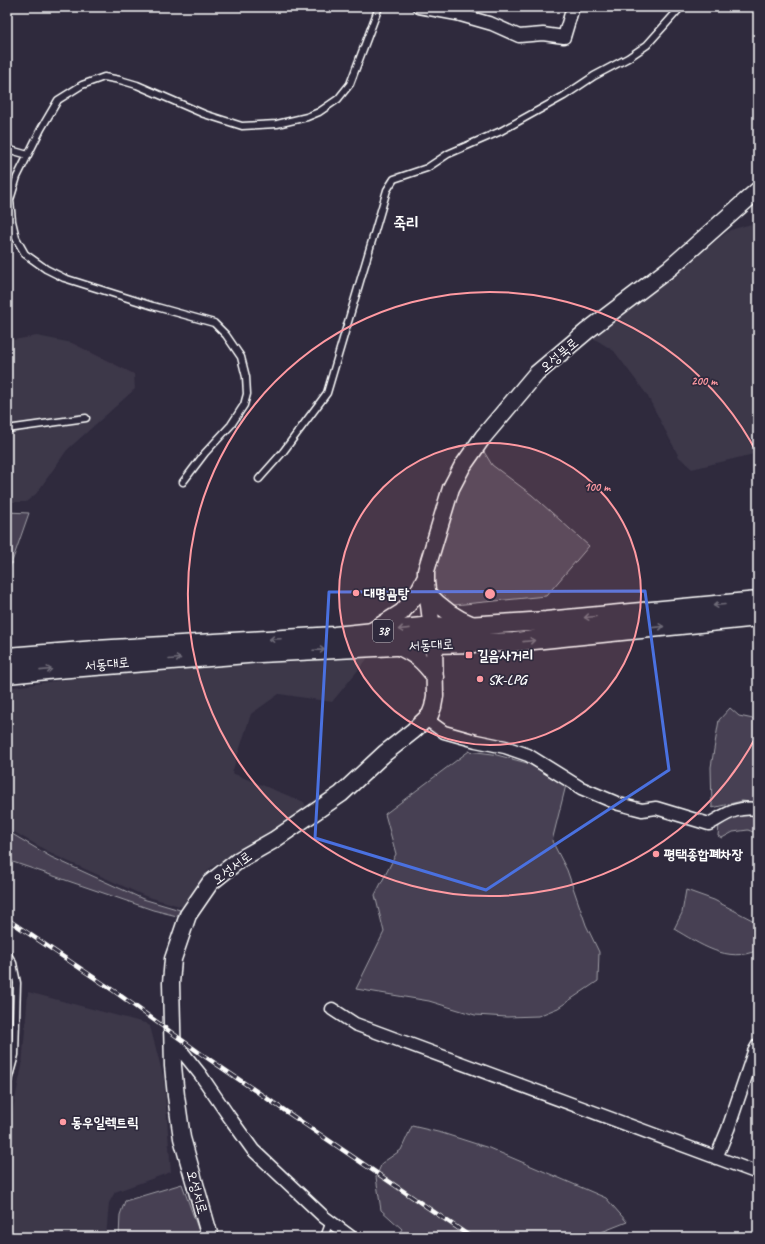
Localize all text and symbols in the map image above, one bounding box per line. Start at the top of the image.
district label: 죽리 [393,213,419,233]
street label: 오성북로 [536,334,582,376]
text: 200 m [691,373,718,389]
text: 100 m [584,479,611,495]
place label: 대명곰탕 [363,585,410,602]
centre of rings [483,587,497,601]
marker: 대명곰탕 [351,588,361,598]
one-way arrow [713,601,726,608]
one-way arrow [584,613,597,620]
road number: 38 [373,620,393,642]
one-way arrow [651,623,664,631]
one-way arrow [398,625,411,633]
street label: 서동대로 [408,635,454,655]
one-way arrow [269,636,282,643]
one-way arrow [522,637,535,644]
one-way arrow [312,646,325,654]
place label: 길음사거리 [477,647,533,664]
marker: 길음사거리 [464,650,474,660]
street label: 서동대로 [84,654,130,674]
one-way arrow [168,655,181,662]
one-way arrow [39,666,52,674]
place label: SK-LPG [488,671,529,688]
marker: SK-LPG [475,674,485,684]
place label: 평택종합폐차장 [663,846,744,863]
street label: 오성서로 [209,848,255,888]
marker: 평택종합폐차장 [651,849,661,859]
place label: 동우일렉트릭 [71,1114,139,1131]
marker: 동우일렉트릭 [58,1117,68,1127]
street label: 오성서로 [183,1168,211,1216]

